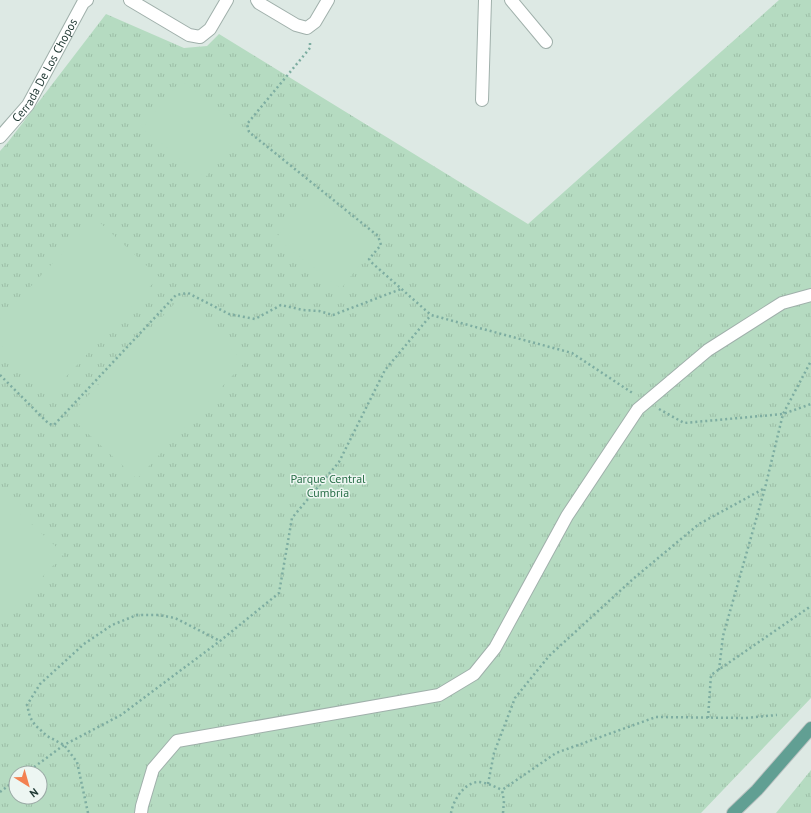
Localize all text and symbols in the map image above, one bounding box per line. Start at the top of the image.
street label: Cerrada De Los Chopos [9,16,80,125]
park label: Parque Central Cumbria [290,471,366,500]
north arrow [8,765,48,805]
text: N [27,785,41,801]

